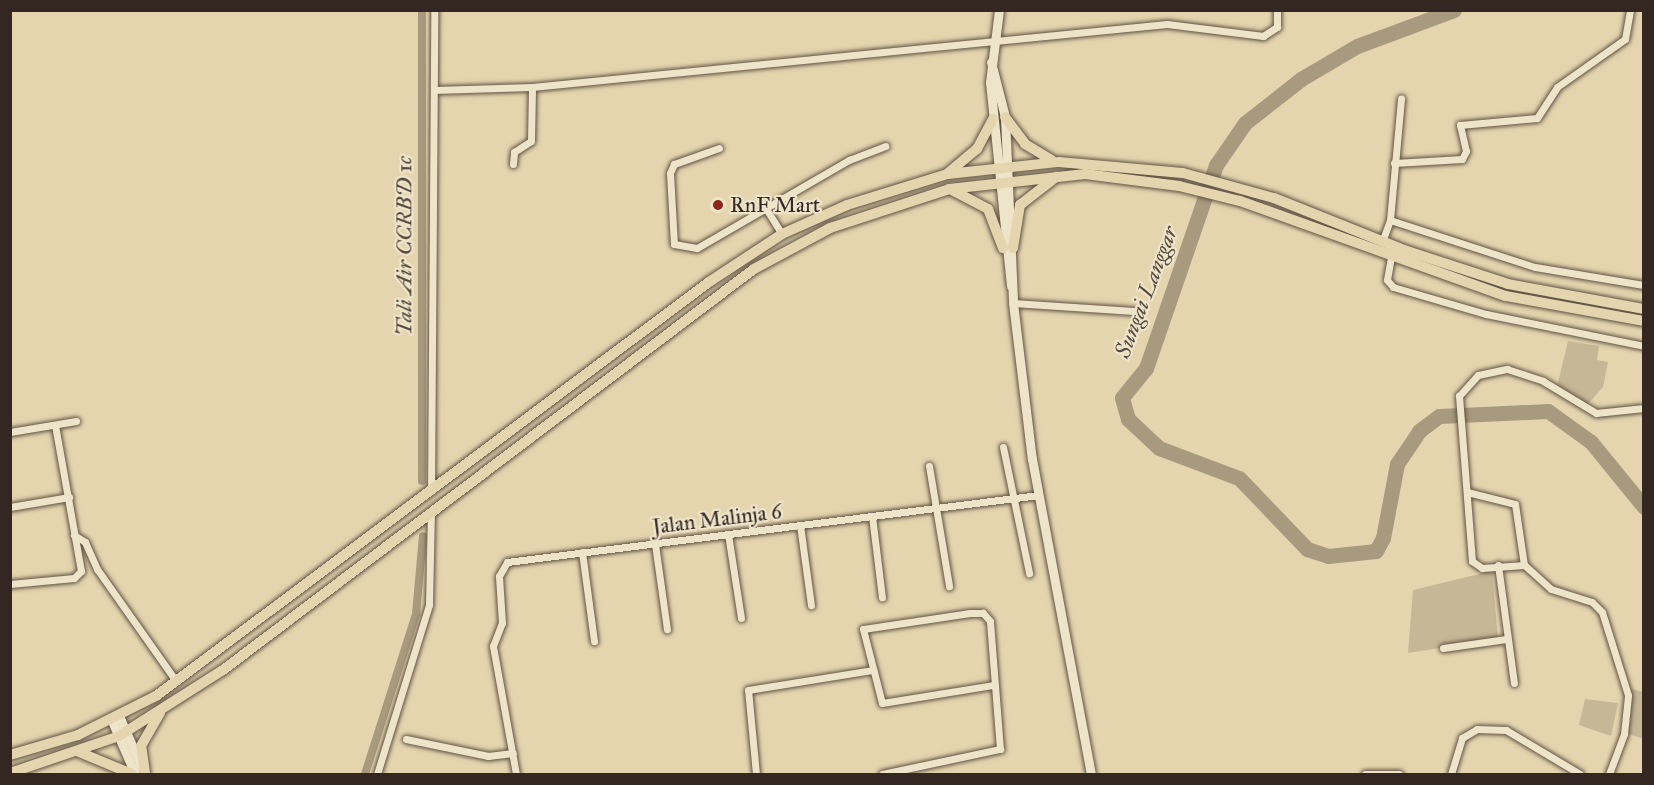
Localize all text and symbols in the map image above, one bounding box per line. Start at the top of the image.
water label: Tali Air CCRBD 1c [391,156,417,336]
place label: RnF Mart [730,192,820,218]
marker: RnF Mart [711,198,725,212]
water label: Sungai Langgar [1109,222,1183,362]
street label: Jalan Malinja 6 [651,499,783,539]

